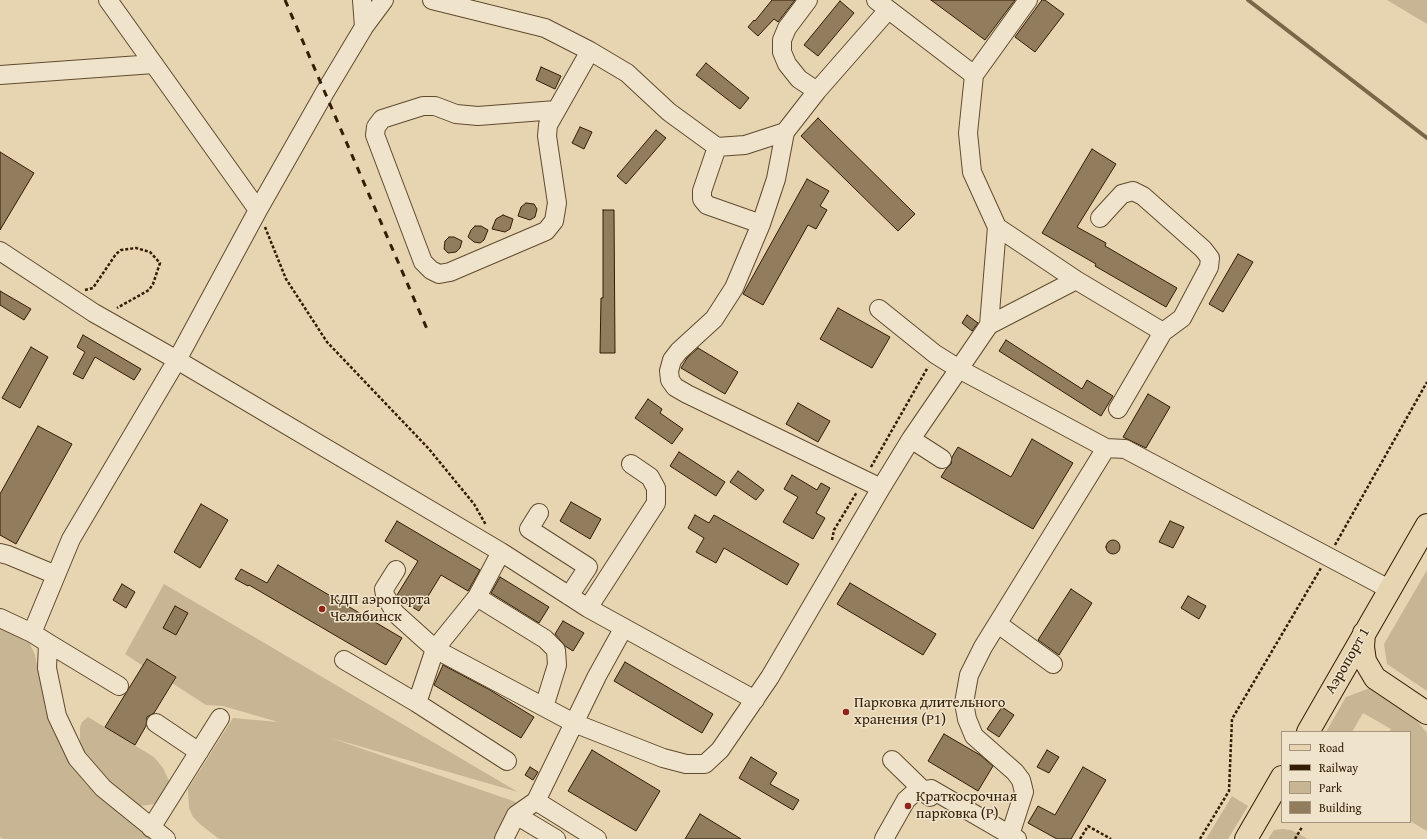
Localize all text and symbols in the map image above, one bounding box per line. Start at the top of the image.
place label: КДП аэропорта Челябинск [330,591,430,626]
marker: КДП аэропорта Челябинск [317,604,327,614]
street label: Аэропорт 1 [1322,625,1374,697]
place label: Парковка длительного хранения (P1) [854,694,1005,729]
marker: Парковка длительного хранения (P1) [841,707,851,717]
legend [1281,731,1411,823]
text: Road [1319,739,1344,756]
text: Railway [1319,759,1358,776]
text: Park [1319,779,1342,796]
place label: Краткосрочная парковка (P) [916,788,1017,823]
text: Building [1319,799,1362,816]
marker: Краткосрочная парковка (P) [903,801,913,811]

